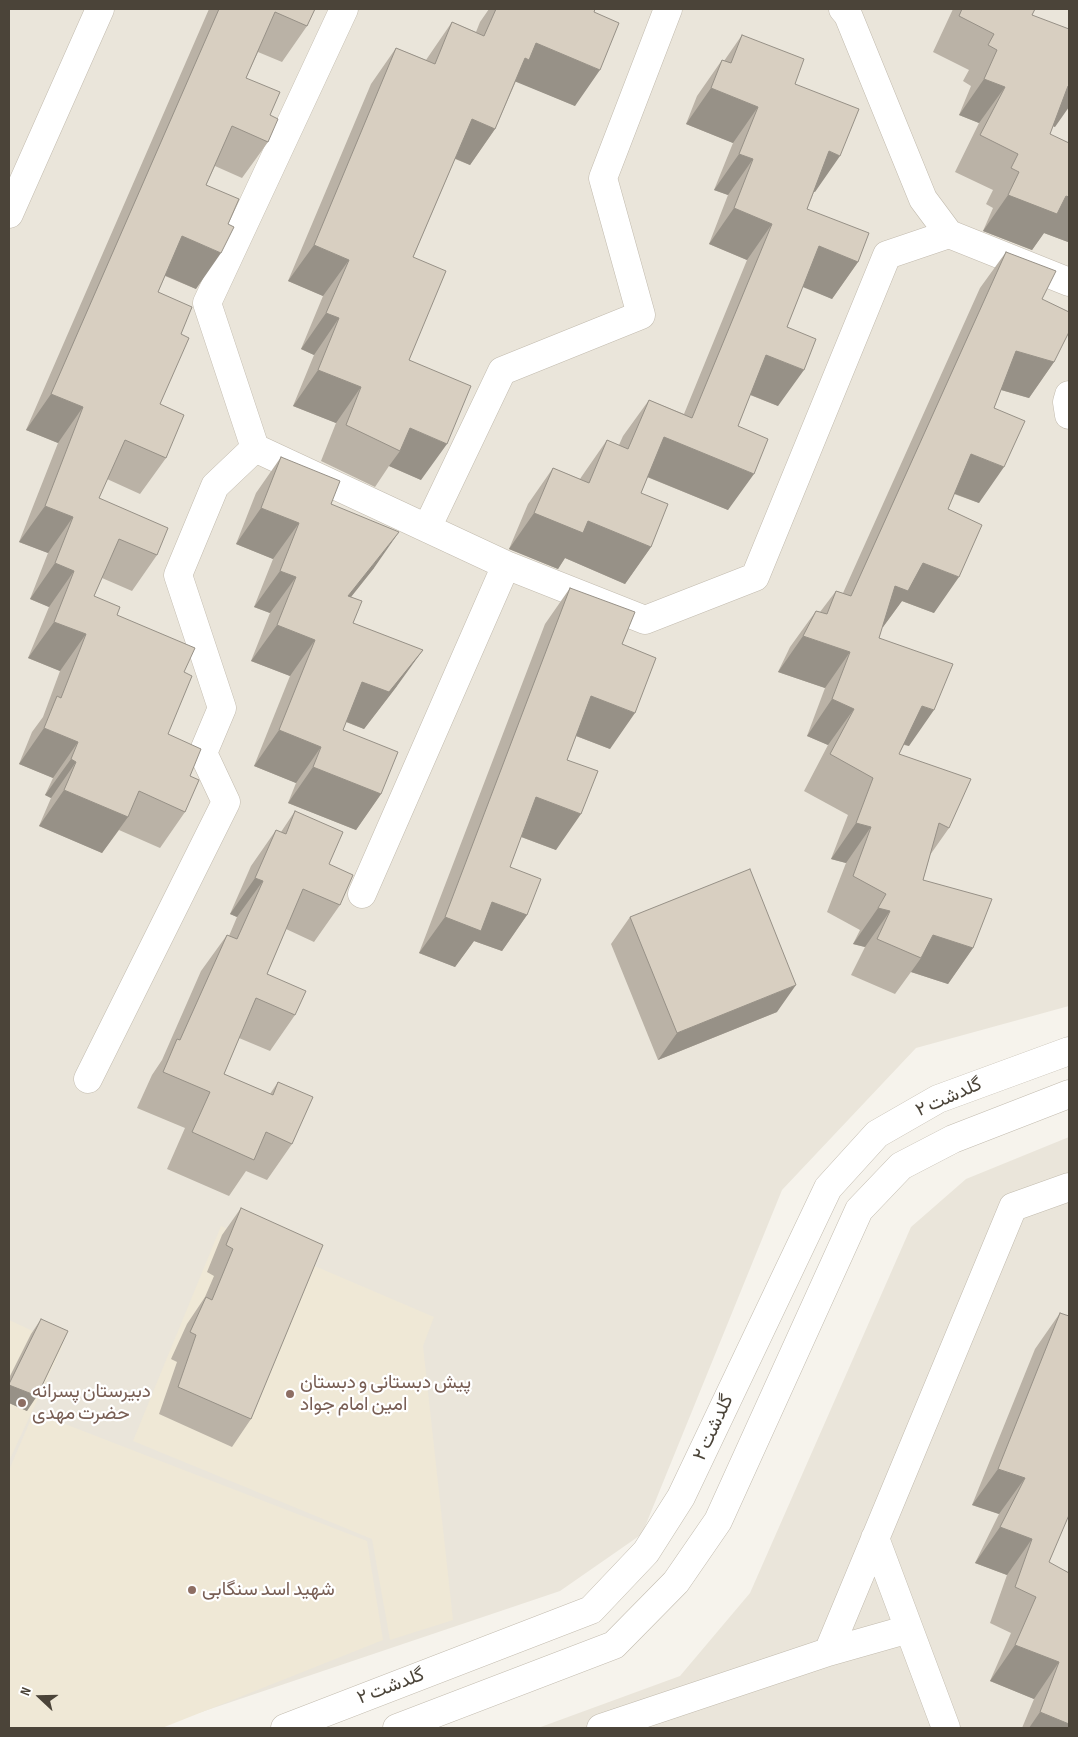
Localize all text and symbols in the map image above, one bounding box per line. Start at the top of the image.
street label: گلدشت ۲ [912,1073,986,1123]
place label: پیش دبستانی و دبستان امین امام جواد [300,1372,471,1416]
place label: دبیرستان پسرانه حضرت مهدی [32,1381,151,1425]
marker: پیش دبستانی و دبستان امین امام جواد [284,1388,296,1400]
street label: گلدشت ۲ [689,1391,739,1465]
marker: دبیرستان پسرانه حضرت مهدی [16,1397,28,1409]
place label: شهید اسد سنگابی [202,1579,335,1601]
marker: شهید اسد سنگابی [186,1584,198,1596]
street label: گلدشت ۲ [354,1664,428,1710]
north arrow [15,1672,65,1722]
text: N [16,1685,35,1698]

